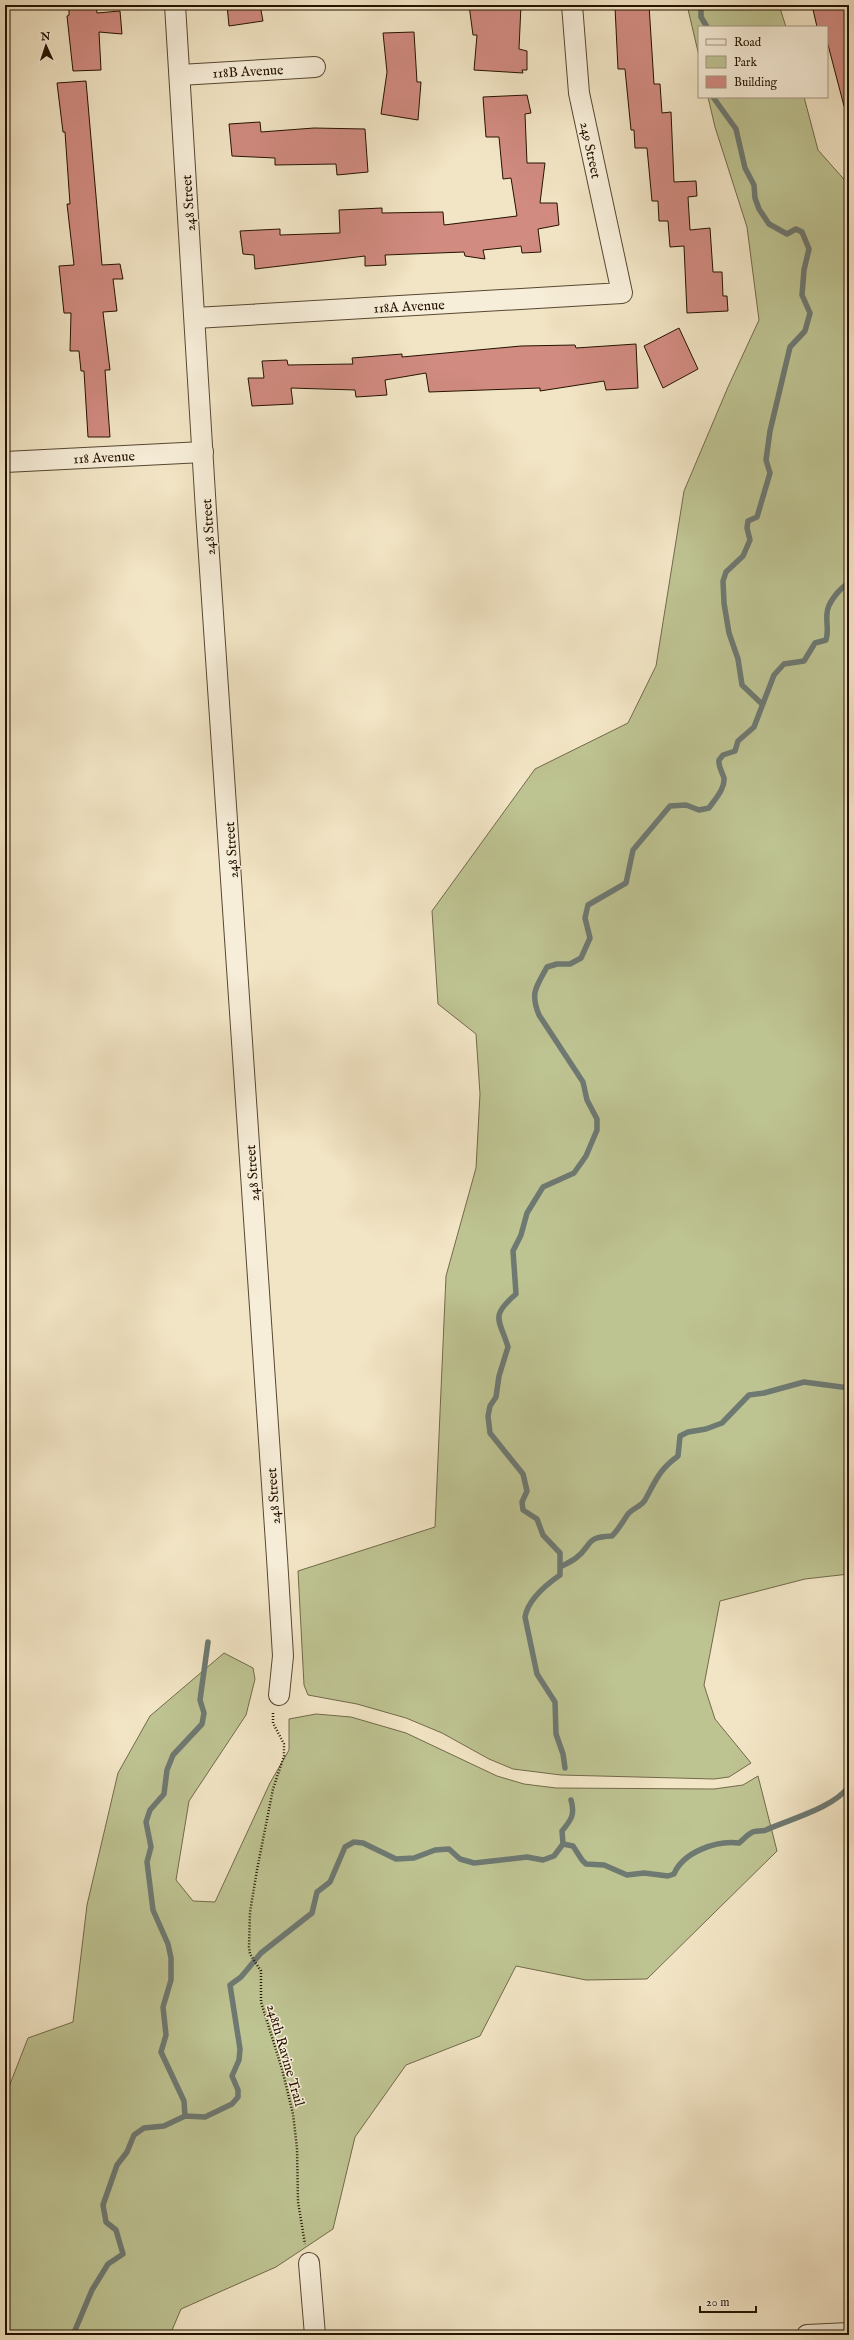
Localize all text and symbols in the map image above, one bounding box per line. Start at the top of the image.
north arrow [26,26,66,66]
legend [698,26,828,98]
text: N [39,30,51,44]
text: Road [734,35,762,50]
text: Park [734,55,757,70]
street label: 118B Avenue [212,61,285,83]
text: Building [734,75,778,90]
street label: 249 Street [575,120,605,180]
street label: 248 Street [178,174,200,232]
street label: 118A Avenue [373,296,446,318]
street label: 118 Avenue [73,447,136,469]
street label: 248 Street [198,498,220,556]
street label: 248 Street [221,821,243,879]
street label: 248 Street [242,1144,264,1202]
street label: 248 Street [263,1467,285,1525]
street label: 248th Ravine Trail [262,2002,308,2109]
scale bar [700,2288,756,2314]
text: 20 m [706,2295,729,2310]

